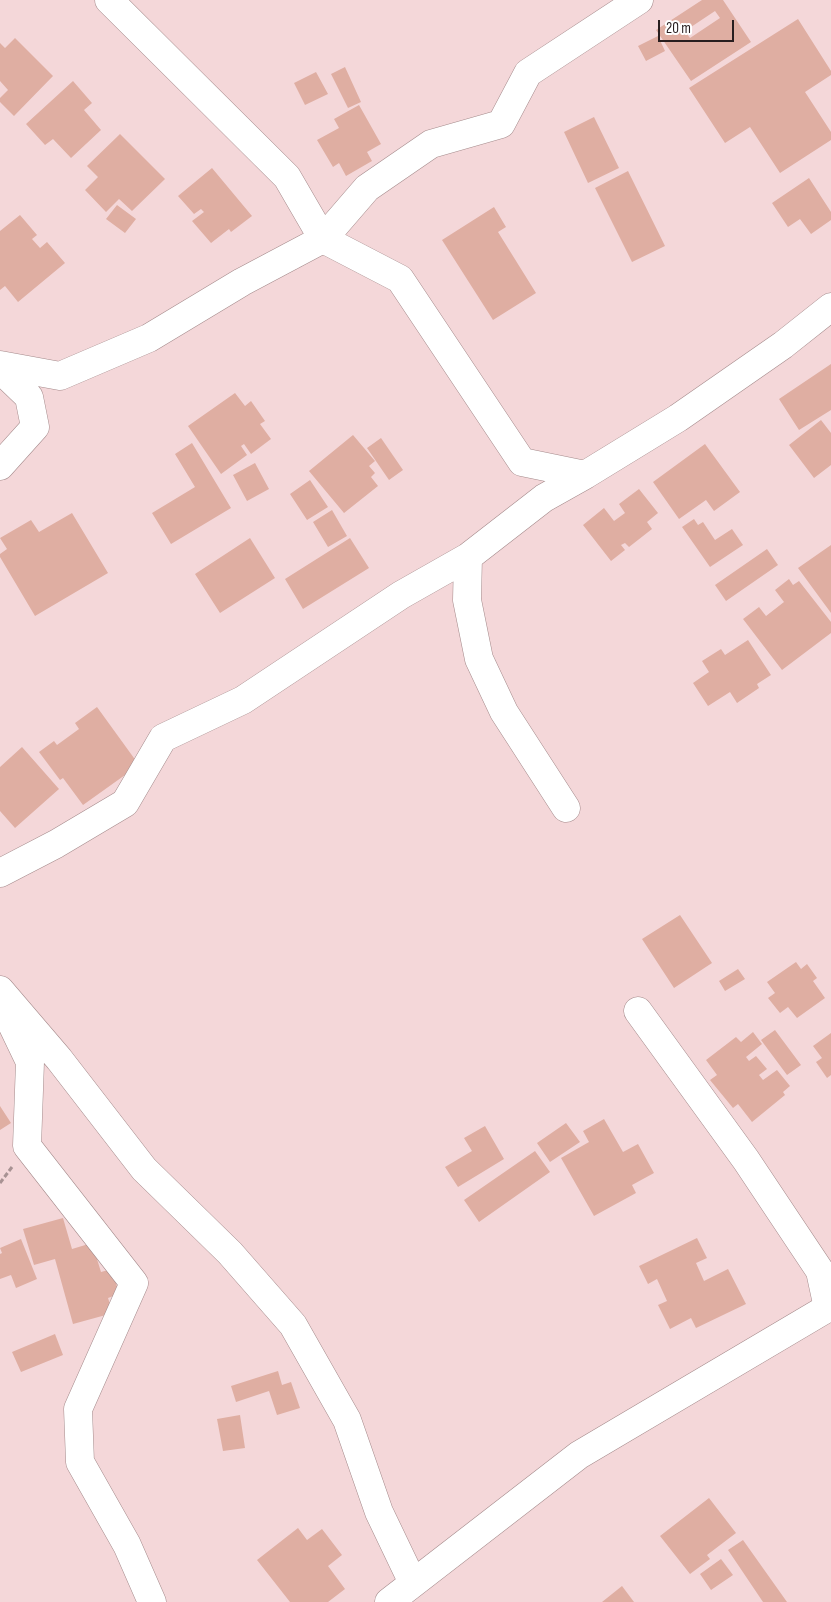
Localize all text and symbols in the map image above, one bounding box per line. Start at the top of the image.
scale bar [661,10,737,42]
text: 20 m [666,19,691,38]

